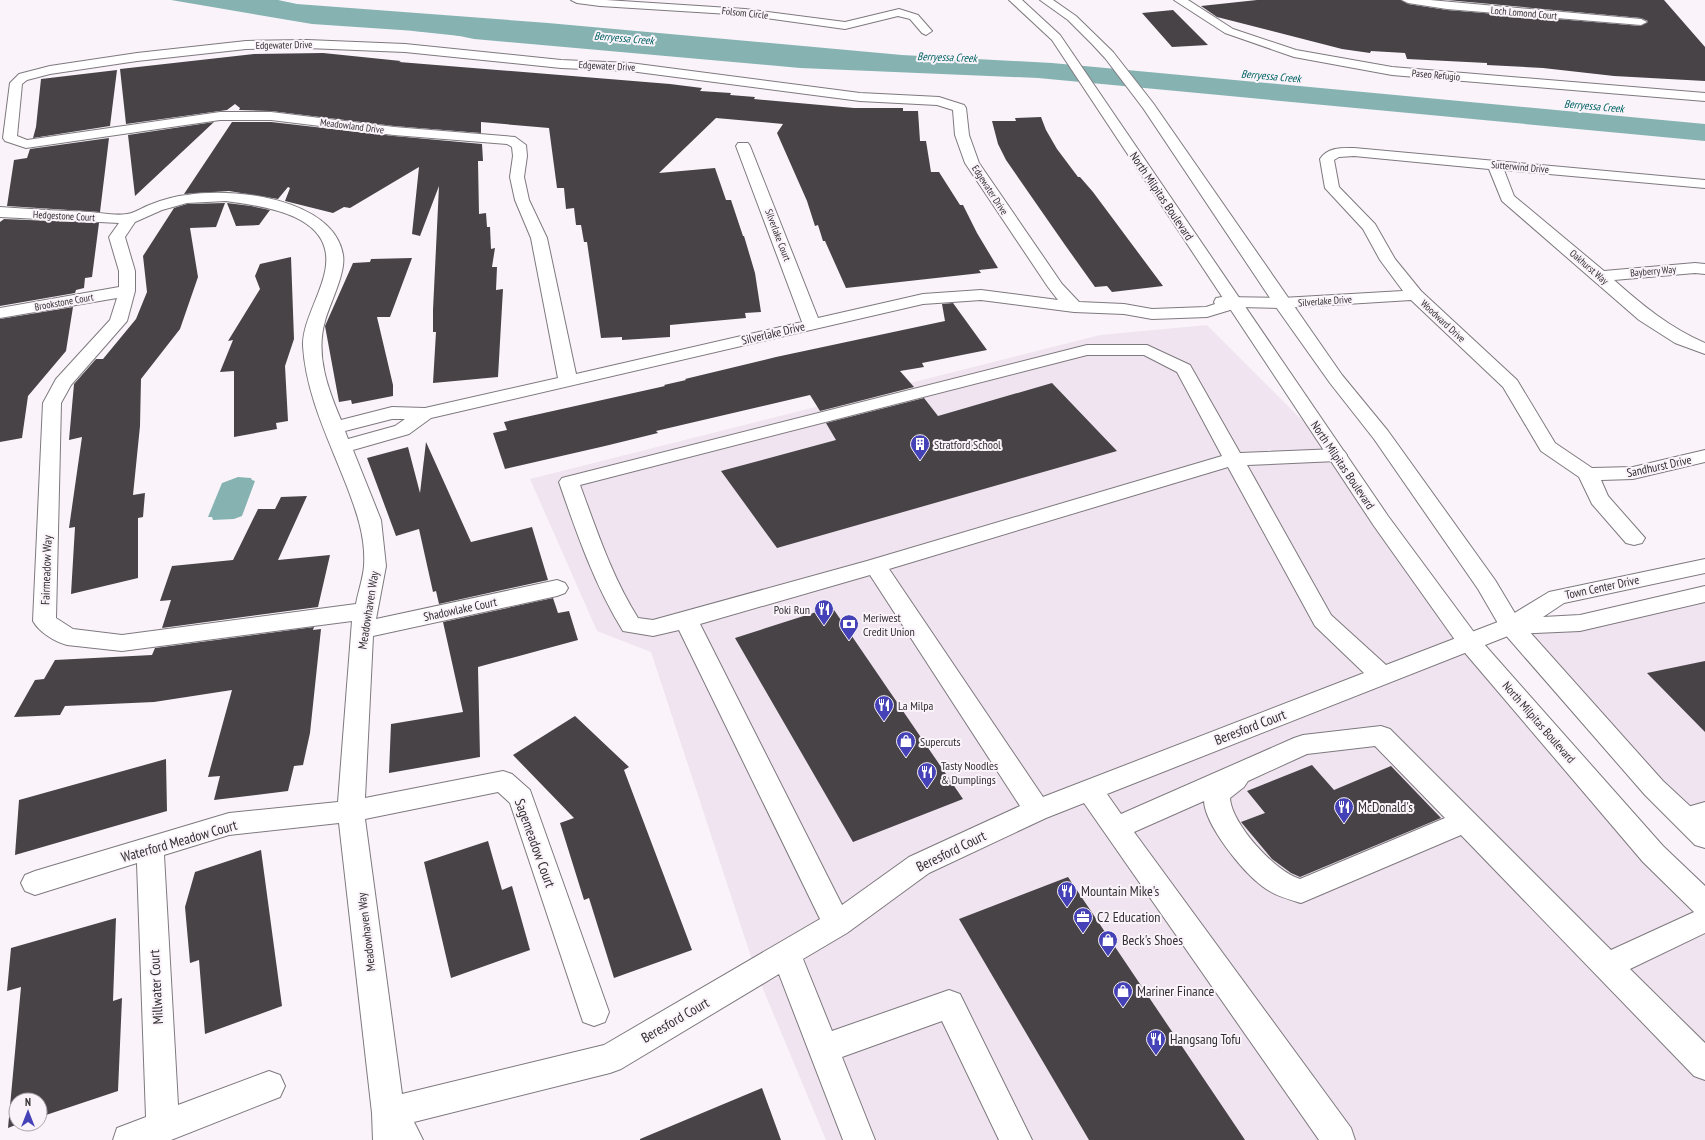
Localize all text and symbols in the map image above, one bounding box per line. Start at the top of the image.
street label: Folsom Circle [721,4,769,22]
street label: Loch Lomond Court [1490,4,1558,22]
water label: Berryessa Creek [594,28,656,48]
street label: Edgewater Drive [256,38,312,52]
water label: Berryessa Creek [917,49,979,65]
street label: Edgewater Drive [578,58,636,74]
water label: Berryessa Creek [1241,66,1303,86]
street label: Paseo Refugio [1411,66,1461,84]
water label: Berryessa Creek [1564,96,1626,116]
street label: Meadowland Drive [319,116,385,136]
street label: North Milpitas Boulevard [1127,149,1197,243]
street label: Sutterwind Drive [1491,158,1549,176]
street label: Edgewater Drive [969,163,1011,217]
street label: Silverlake Court [762,207,794,263]
street label: Hedgestone Court [33,208,96,224]
street label: Oakhurst Way [1567,247,1611,288]
street label: Bayberry Way [1630,263,1677,279]
street label: Brookstone Court [33,290,95,314]
street label: Silverlake Drive [1298,293,1352,309]
street label: Woodward Drive [1418,297,1468,345]
street label: Silverlake Drive [740,318,806,348]
street label: North Milpitas Boulevard [1308,418,1378,512]
building icon: Stratford School [909,433,931,461]
place label: Stratford School [934,437,1001,452]
street label: Sandhurst Drive [1625,452,1693,480]
street label: Fairmeadow Way [37,534,55,605]
street label: Meadowhaven Way [354,569,382,650]
street label: Town Center Drive [1564,572,1640,602]
street label: Shadowlake Court [422,594,499,624]
restaurant icon: Poki Run [813,598,835,626]
place label: Poki Run [774,602,810,617]
place label: Meriwest Credit Union [863,610,915,639]
bank icon: Meriwest Credit Union [838,613,860,641]
street label: North Milpitas Boulevard [1499,678,1579,766]
restaurant icon: La Milpa [873,694,895,722]
place label: La Milpa [898,698,933,713]
street label: Beresford Court [1212,705,1289,749]
shop icon: Supercuts [895,730,917,758]
place label: Supercuts [920,734,961,749]
place label: Tasty Noodles & Dumplings [941,758,998,787]
restaurant icon: Tasty Noodles & Dumplings [916,761,938,789]
street label: Sagemeadow Court [511,796,559,890]
restaurant icon: McDonald's [1333,796,1355,824]
place label: McDonald's [1358,798,1413,816]
street label: Waterford Meadow Court [119,816,239,866]
street label: Beresford Court [913,826,989,876]
restaurant icon: Mountain Mike's [1056,880,1078,908]
place label: Mountain Mike's [1081,882,1159,900]
street label: Meadowhaven Way [354,891,378,972]
office icon: C2 Education [1072,906,1094,934]
place label: C2 Education [1097,908,1161,926]
shop icon: Beck's Shoes [1097,929,1119,957]
place label: Beck's Shoes [1122,931,1183,949]
street label: Millwater Court [145,949,167,1025]
shop icon: Mariner Finance [1112,980,1134,1008]
place label: Mariner Finance [1137,982,1215,1000]
street label: Beresford Court [638,993,712,1047]
restaurant icon: Hangsang Tofu [1145,1028,1167,1056]
place label: Hangsang Tofu [1170,1030,1241,1048]
north arrow [8,1092,48,1132]
text: N [25,1095,31,1109]

